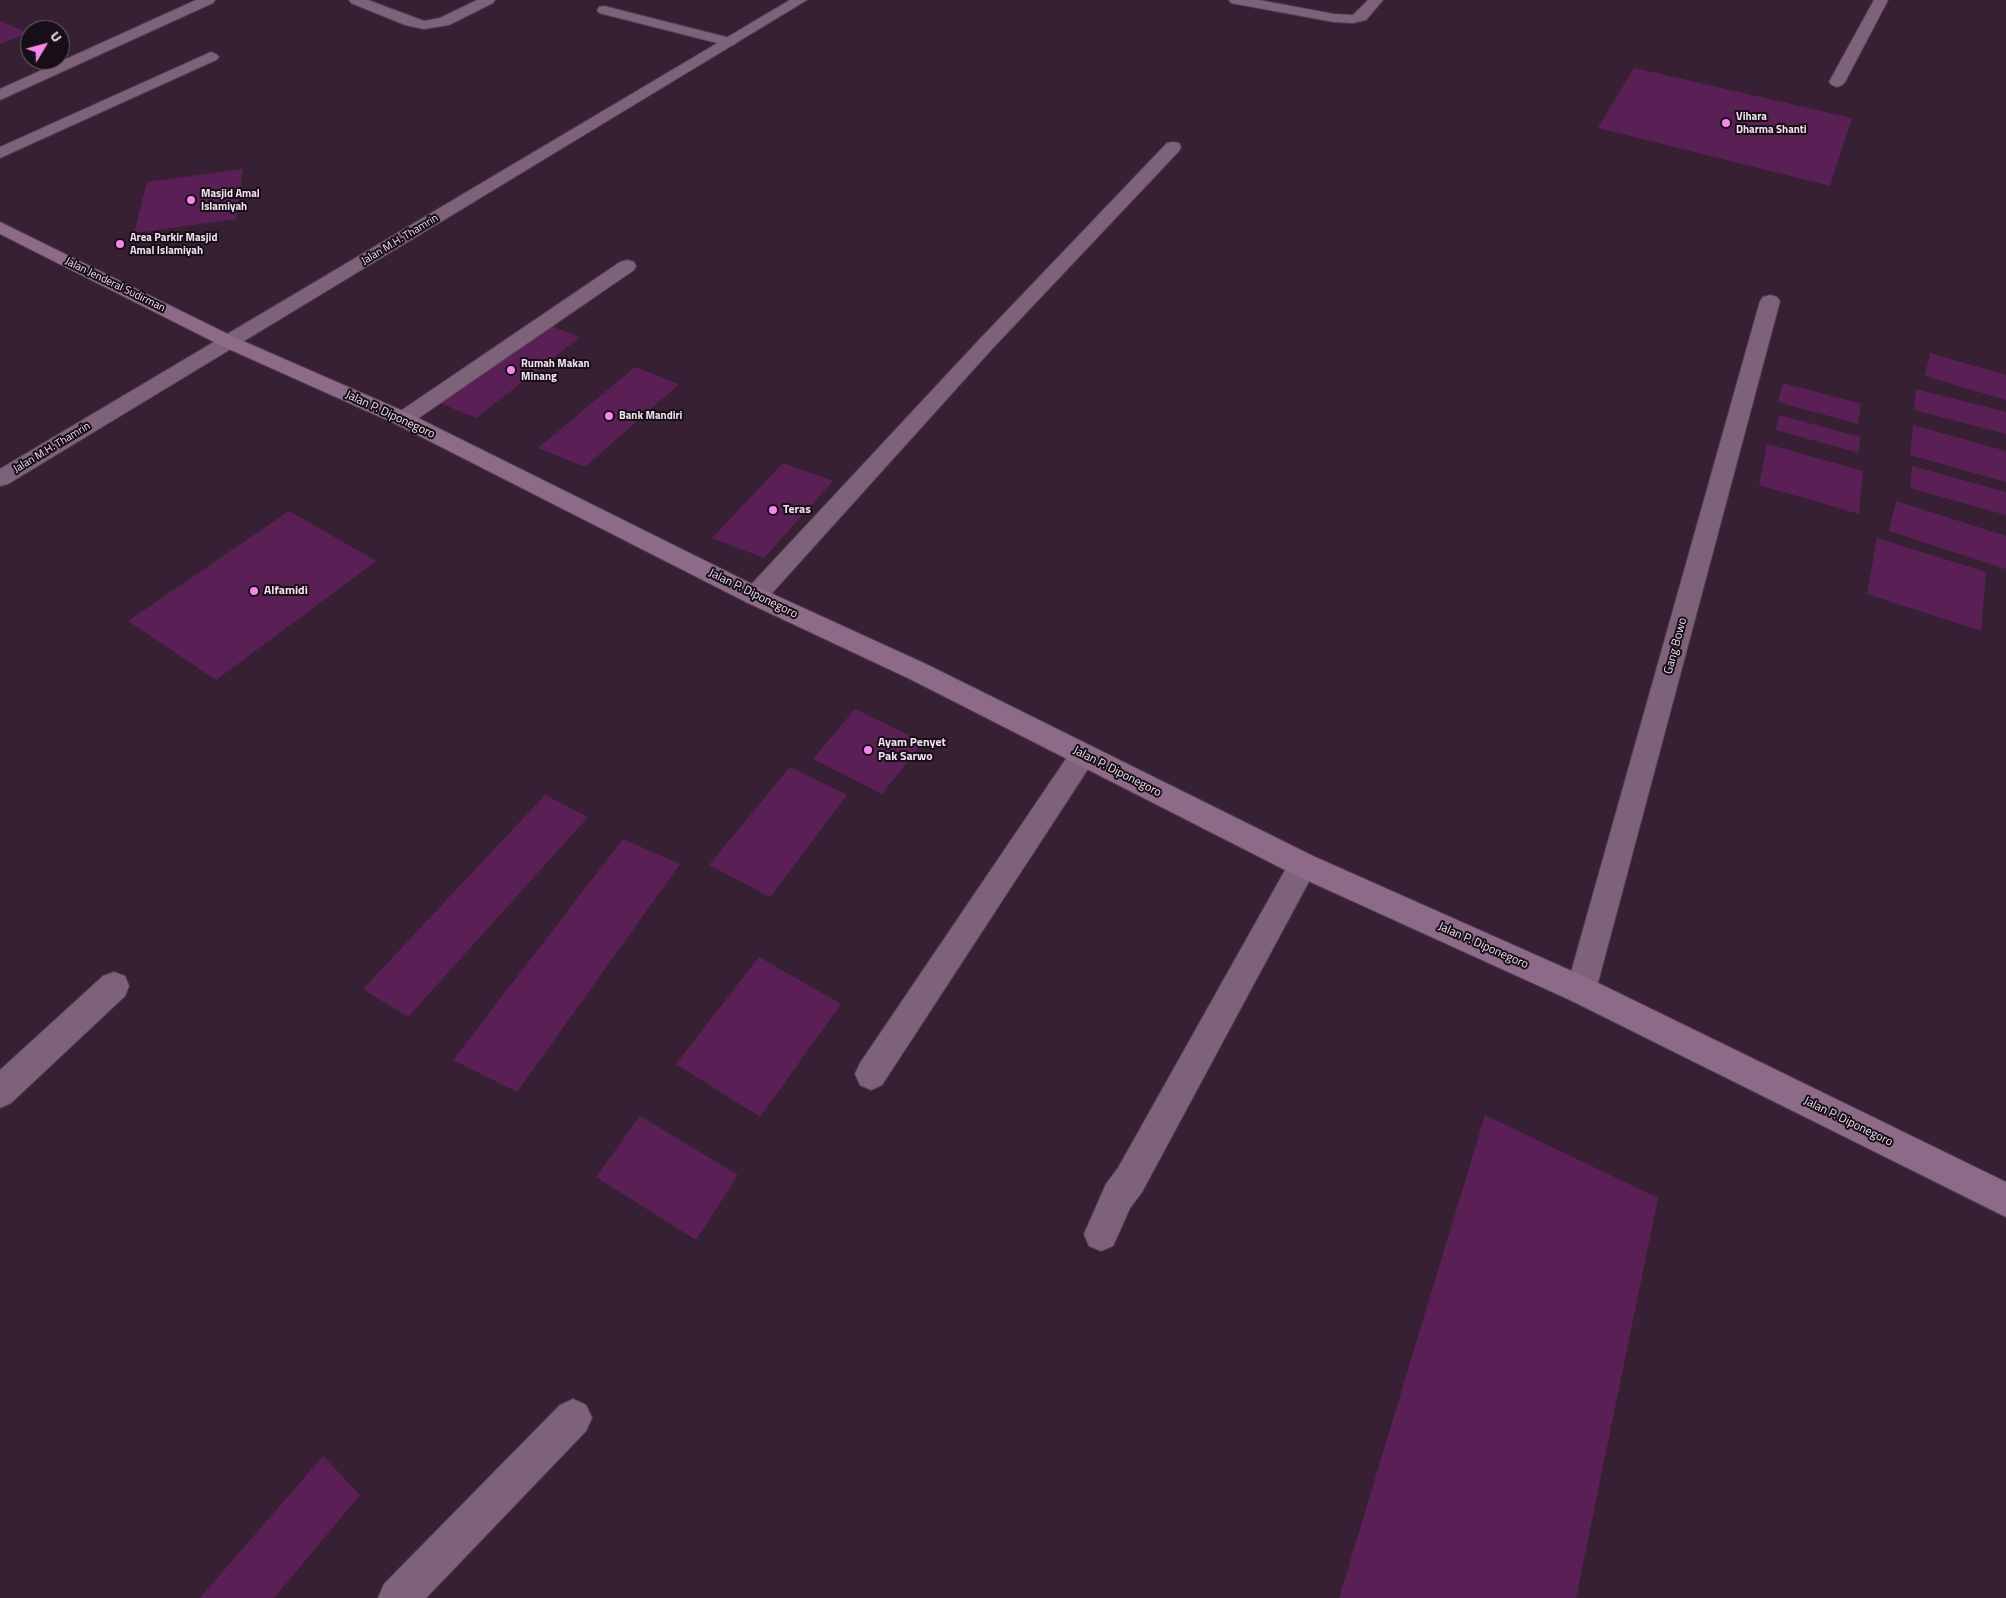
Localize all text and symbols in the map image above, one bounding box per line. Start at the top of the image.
north arrow [20,20,70,70]
text: U [45,26,68,46]
place label: Vihara Dharma Shanti [1736,110,1807,136]
marker: Vihara Dharma Shanti [1720,117,1732,129]
place label: Masjid Amal Islamiyah [201,187,260,213]
marker: Masjid Amal Islamiyah [185,194,197,206]
street label: Jalan M.H. Thamrin [359,212,441,268]
place label: Area Parkir Masjid Amal Islamiyah [130,231,217,257]
marker: Area Parkir Masjid Amal Islamiyah [114,238,126,250]
street label: Jalan Jenderal Sudirman [63,255,167,315]
place label: Rumah Makan Minang [521,357,590,383]
marker: Rumah Makan Minang [505,364,517,376]
street label: Jalan P. Diponegoro [343,388,437,442]
place label: Bank Mandiri [619,409,682,423]
marker: Bank Mandiri [603,410,615,422]
street label: Jalan M.H. Thamrin [11,420,93,476]
place label: Teras [783,503,811,517]
marker: Teras [767,504,779,516]
street label: Jalan P. Diponegoro [706,566,800,622]
place label: Alfamidi [264,584,308,598]
marker: Alfamidi [248,585,260,597]
street label: Gang Bowo [1662,616,1690,676]
place label: Ayam Penyet Pak Sarwo [878,736,946,764]
marker: Ayam Penyet Pak Sarwo [862,744,874,756]
street label: Jalan P. Diponegoro [1070,744,1164,800]
street label: Jalan P. Diponegoro [1436,920,1530,972]
street label: Jalan P. Diponegoro [1801,1094,1895,1150]

